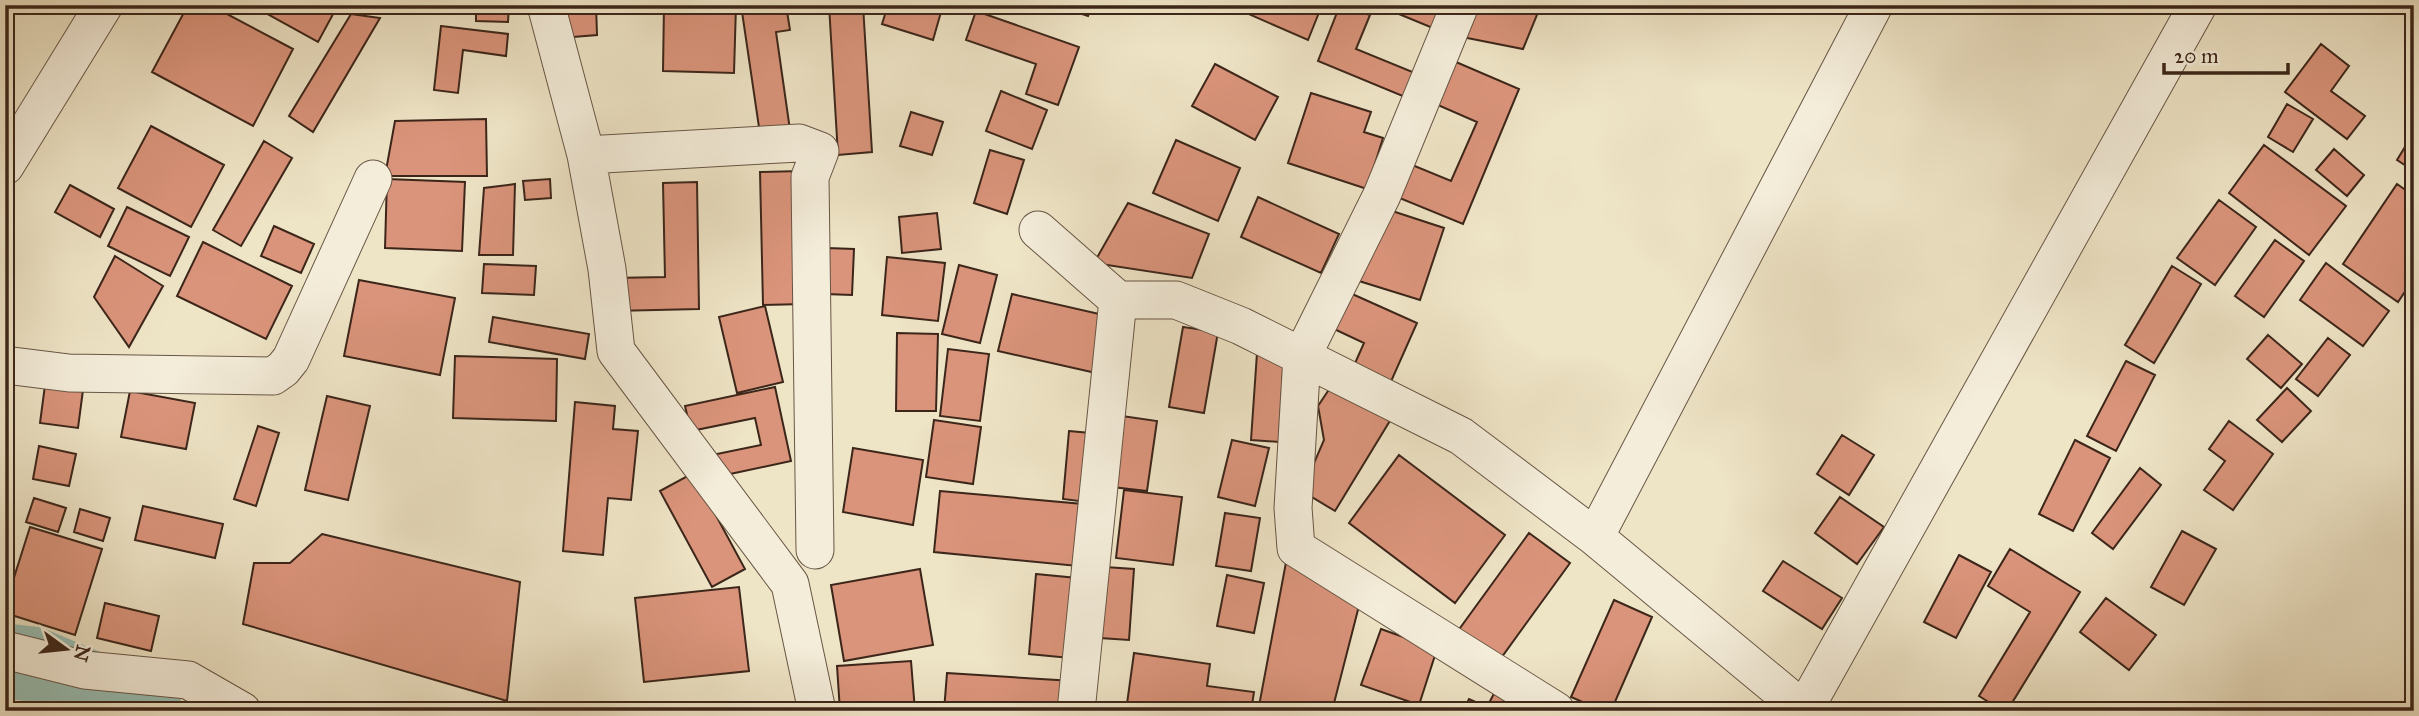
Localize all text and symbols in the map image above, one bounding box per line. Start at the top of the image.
scale bar [2164,32,2288,76]
text: 20 m [2174,43,2219,69]
north arrow [32,614,102,684]
text: N [69,643,95,664]

